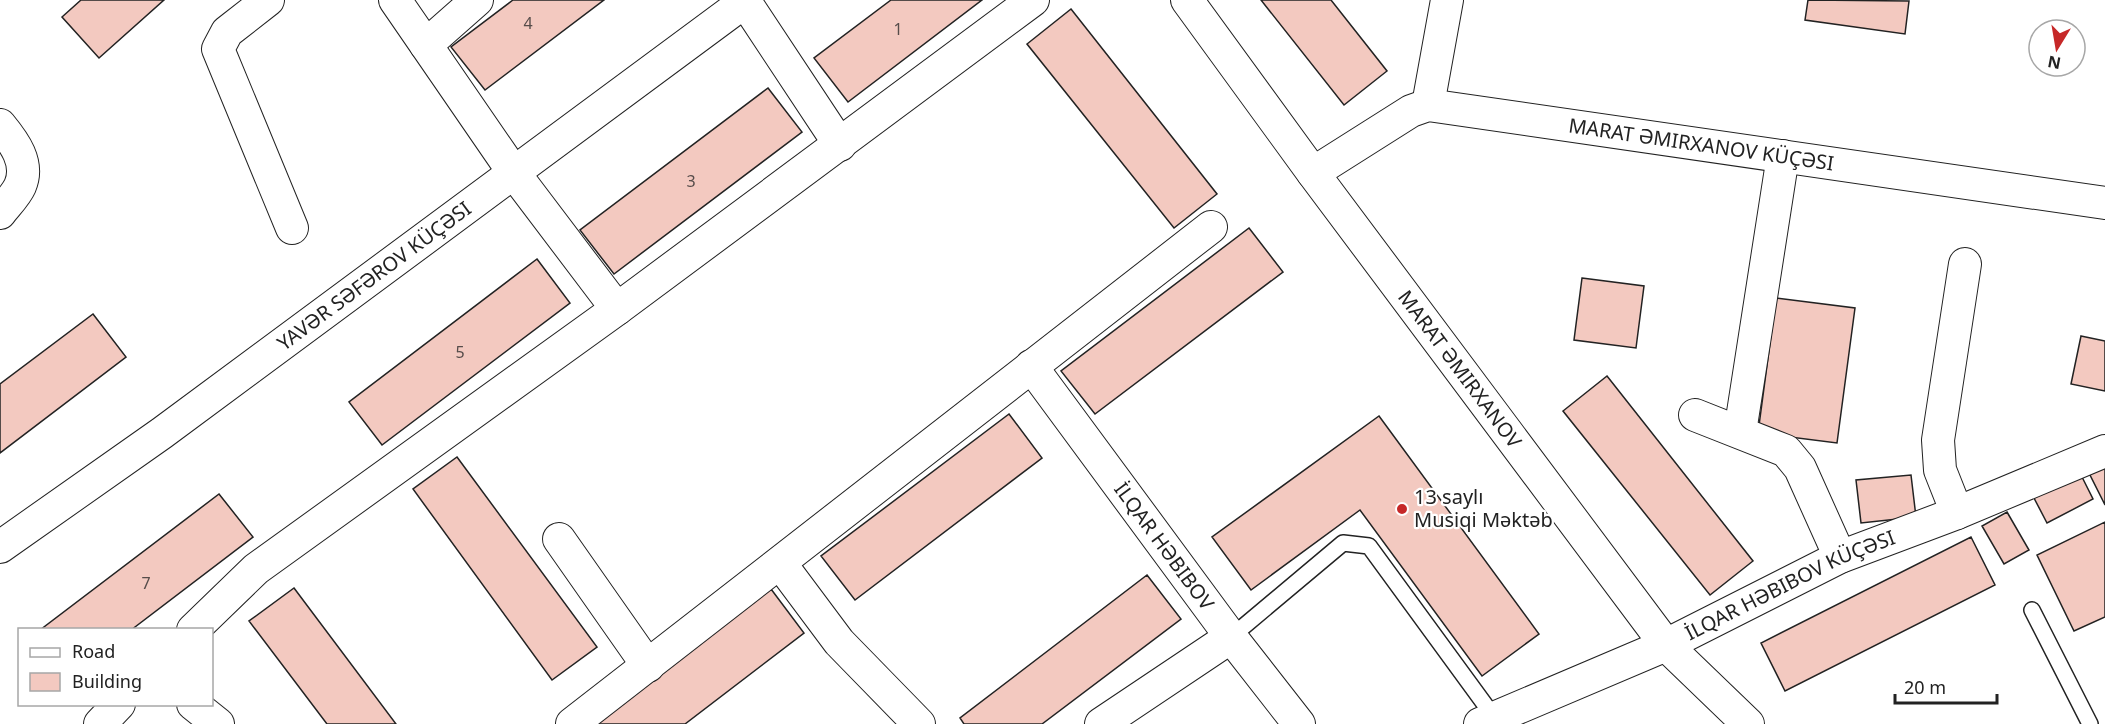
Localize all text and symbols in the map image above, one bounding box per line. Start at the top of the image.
house number: 4 [523,12,533,34]
house number: 1 [893,18,903,40]
north arrow [2027,18,2087,78]
text: N [2046,51,2063,75]
street label: MARAT ƏMIRXANOV KÜÇƏSI [1567,112,1836,177]
house number: 3 [686,170,696,192]
street label: YAVƏR SƏFƏROV KÜÇƏSI [271,195,476,356]
street label: MARAT ƏMIRXANOV [1392,285,1528,453]
house number: 5 [455,341,465,363]
street label: İLQAR HƏBIBOV [1108,477,1221,615]
place label: 13 saylı Musiqi Məktəb [1414,483,1553,533]
marker: 13 saylı Musiqi Məktəb [1395,502,1409,516]
street label: İLQAR HƏBIBOV KÜÇƏSI [1680,524,1899,646]
house number: 7 [141,572,151,594]
legend [18,628,213,706]
text: Road [72,639,115,663]
scale bar [1895,667,1997,705]
text: Building [72,669,142,693]
text: 20 m [1904,675,1946,699]

